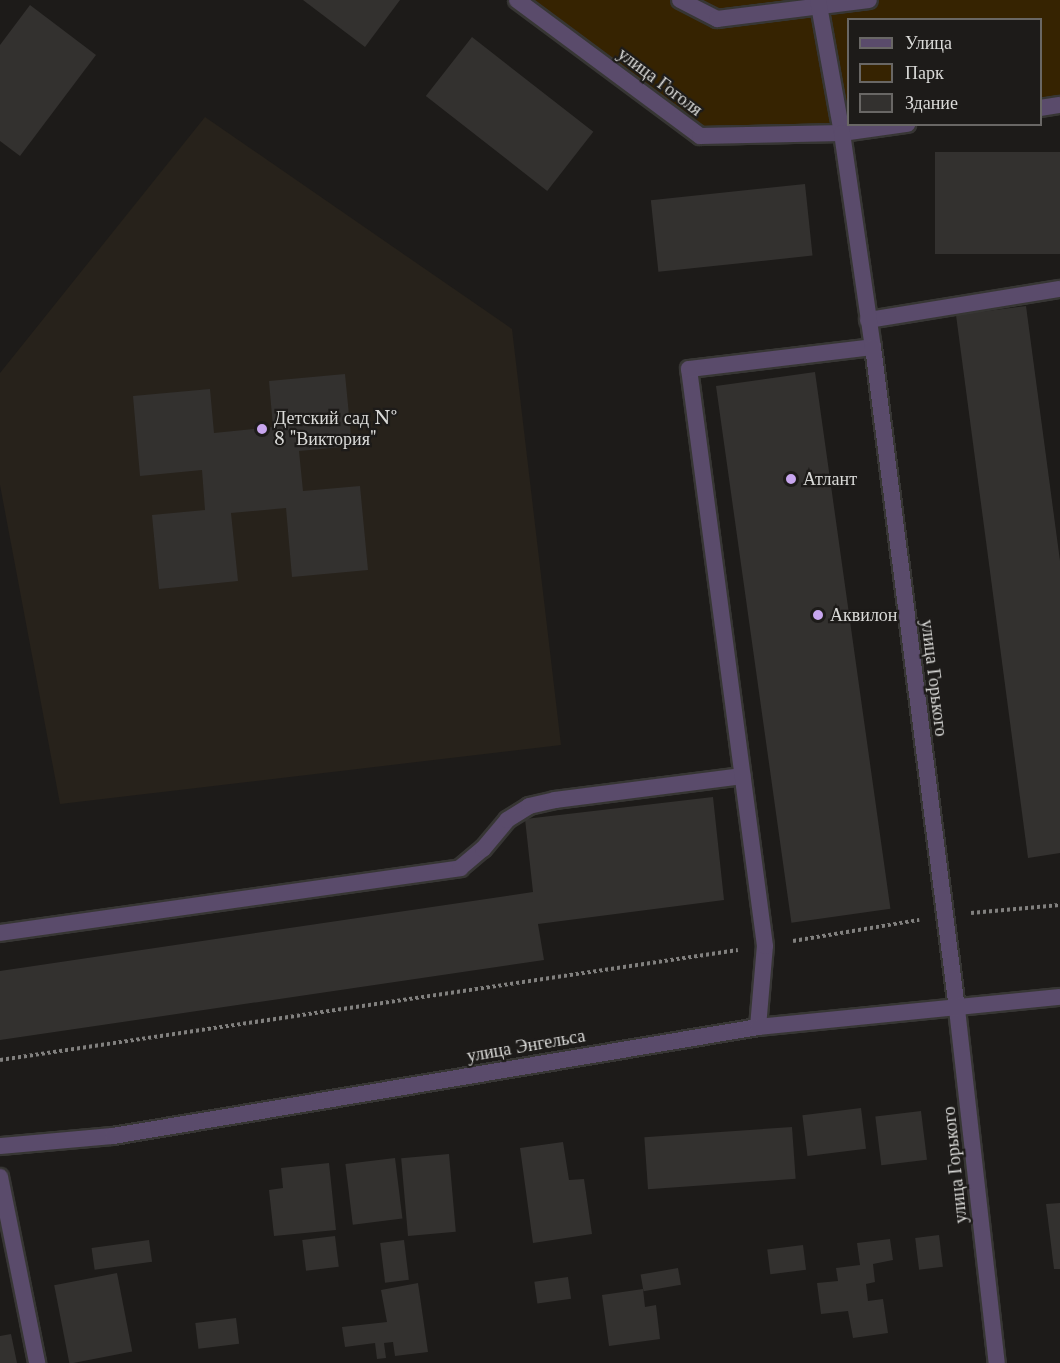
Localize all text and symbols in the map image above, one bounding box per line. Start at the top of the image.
legend [847,18,1042,126]
text: Улица [905,32,952,54]
street label: улица Гоголя [613,43,707,121]
text: Парк [905,62,944,84]
text: Здание [905,92,958,114]
place label: Детский сад № 8 "Виктория" [274,408,397,450]
marker: Детский сад № 8 "Виктория" [255,422,269,436]
place label: Атлант [803,468,857,490]
marker: Атлант [784,472,798,486]
place label: Аквилон [830,604,897,626]
marker: Аквилон [811,608,825,622]
street label: улица Горького [916,618,952,738]
street label: улица Энгельса [465,1025,587,1067]
street label: улица Горького [938,1105,972,1225]

